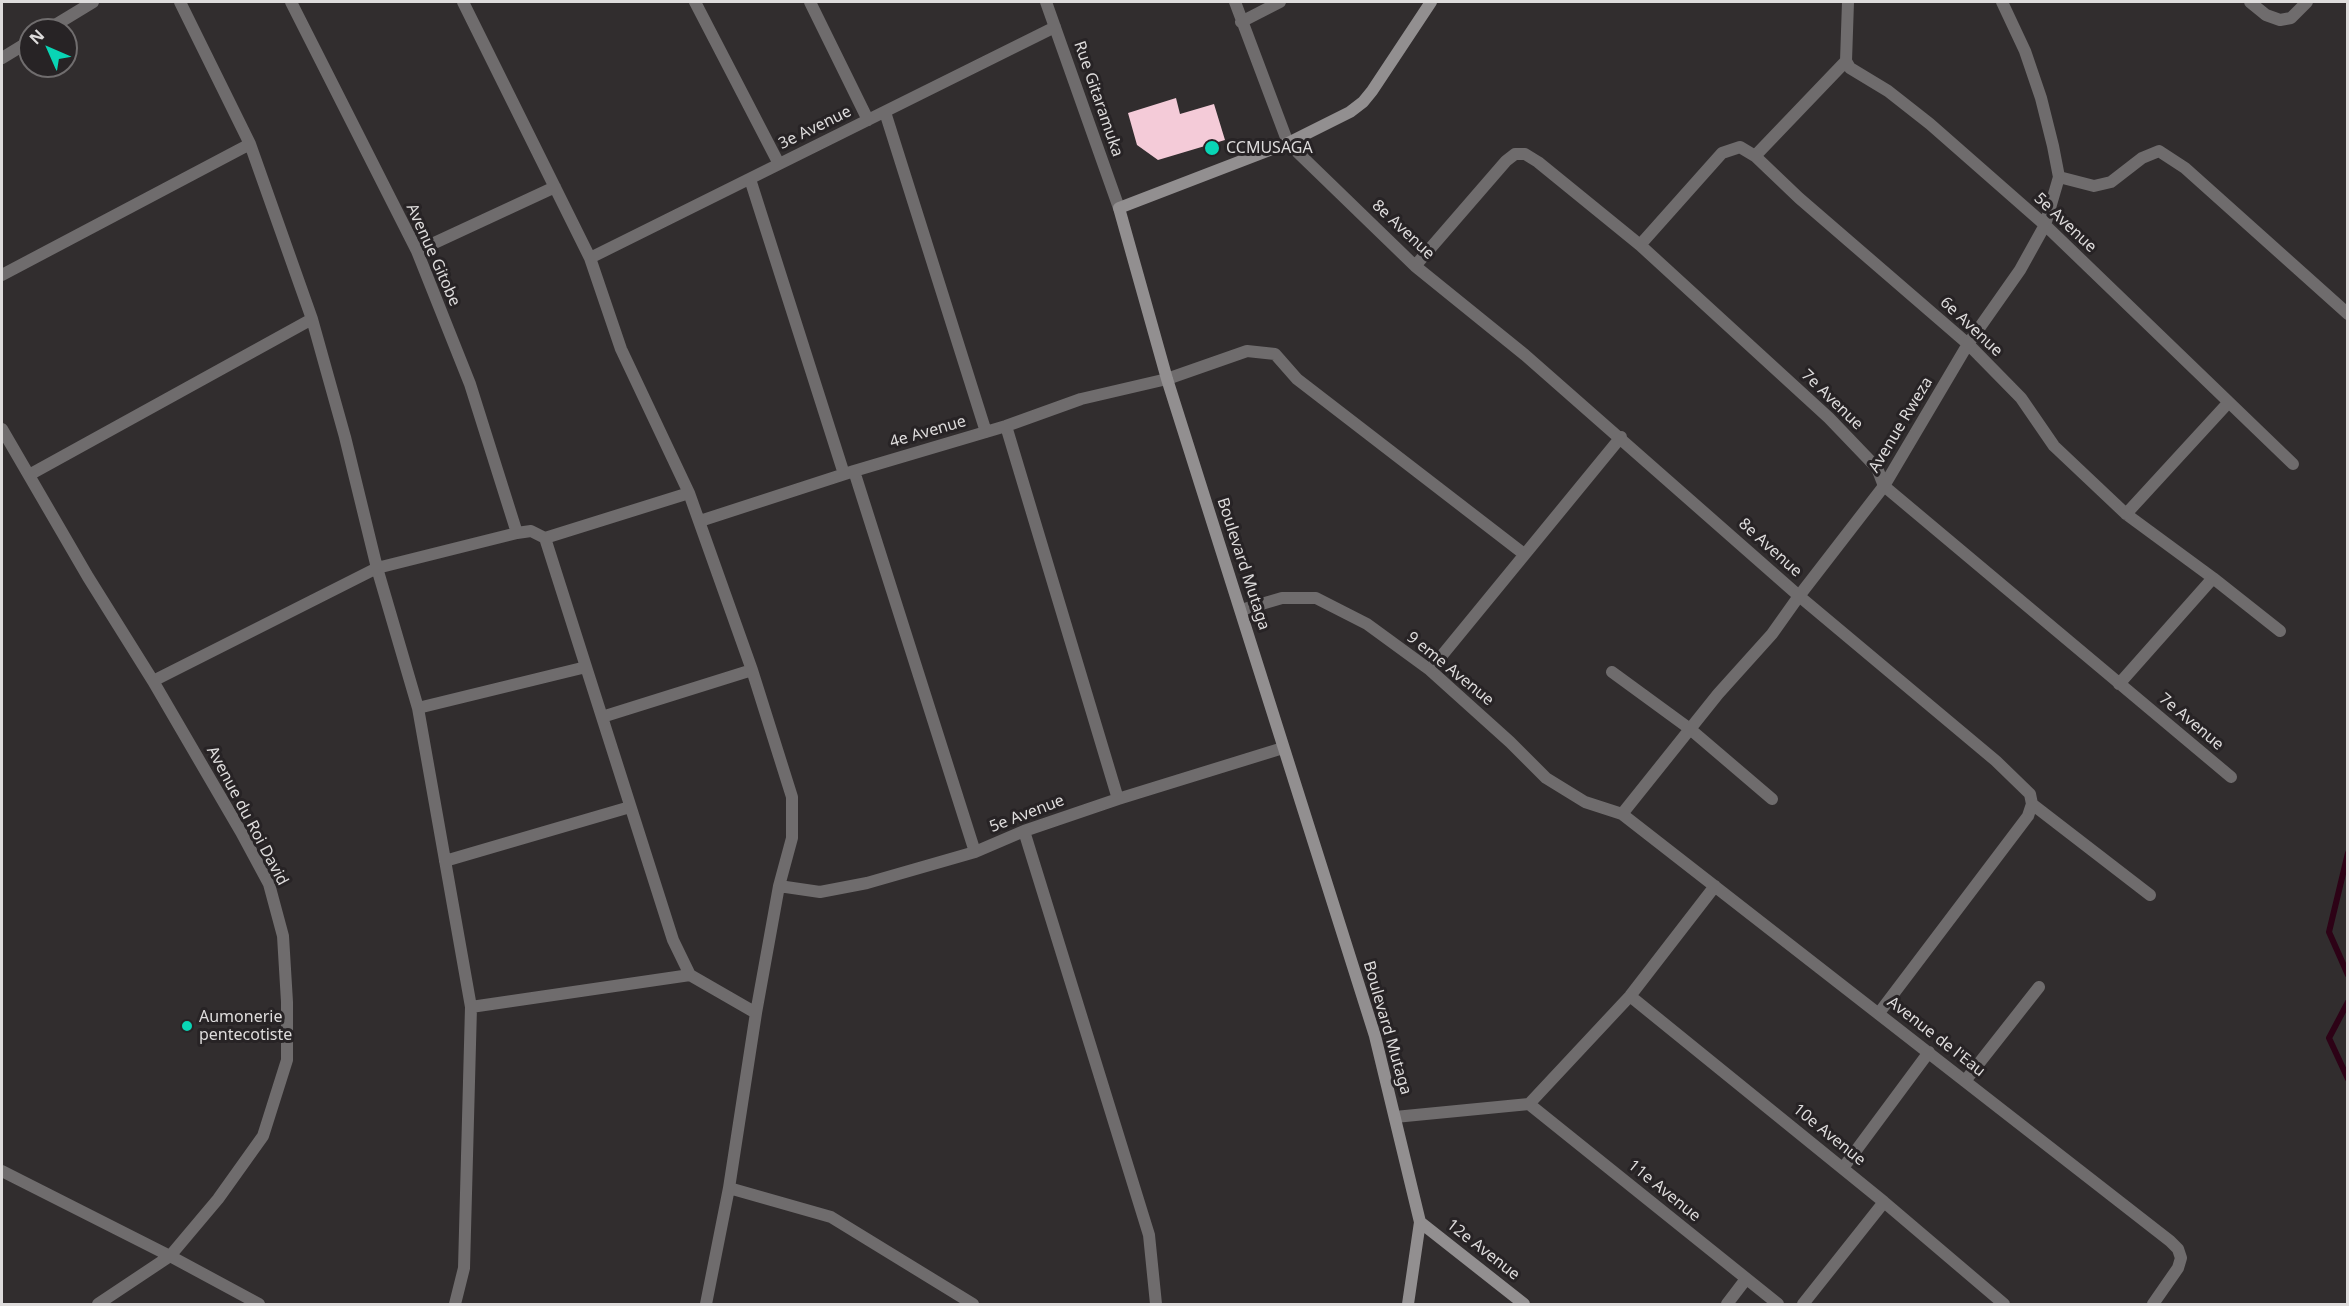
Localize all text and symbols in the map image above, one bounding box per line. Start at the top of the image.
north arrow [18,18,78,78]
text: N [24,24,49,49]
street label: Rue Gitaramuka [1069,39,1127,159]
street label: 3e Avenue [776,102,854,154]
place label: CCMUSAGA [1226,138,1313,158]
marker: CCMUSAGA [1203,139,1221,157]
street label: 5e Avenue [2030,189,2100,257]
street label: 8e Avenue [1368,196,1438,264]
street label: Avenue Gitobe [402,201,464,309]
street label: 6e Avenue [1936,293,2006,361]
street label: 7e Avenue [1797,366,1867,434]
street label: Avenue Rweza [1865,374,1937,476]
street label: 4e Avenue [888,412,968,452]
street label: Boulevard Mutaga [1213,495,1273,633]
street label: 8e Avenue [1734,515,1806,581]
street label: 9 eme Avenue [1403,628,1497,710]
street label: 7e Avenue [2155,689,2227,755]
street label: Avenue du Roi David [202,743,292,889]
street label: 5e Avenue [987,791,1067,837]
street label: Boulevard Mutaga [1359,959,1415,1097]
street label: Avenue de l'Eau [1883,993,1989,1081]
place label: Aumonerie pentecotiste [199,1007,292,1045]
marker: Aumonerie pentecotiste [180,1019,194,1033]
street label: 10e Avenue [1789,1100,1869,1170]
street label: 11e Avenue [1624,1156,1704,1226]
street label: 12e Avenue [1443,1215,1523,1285]

